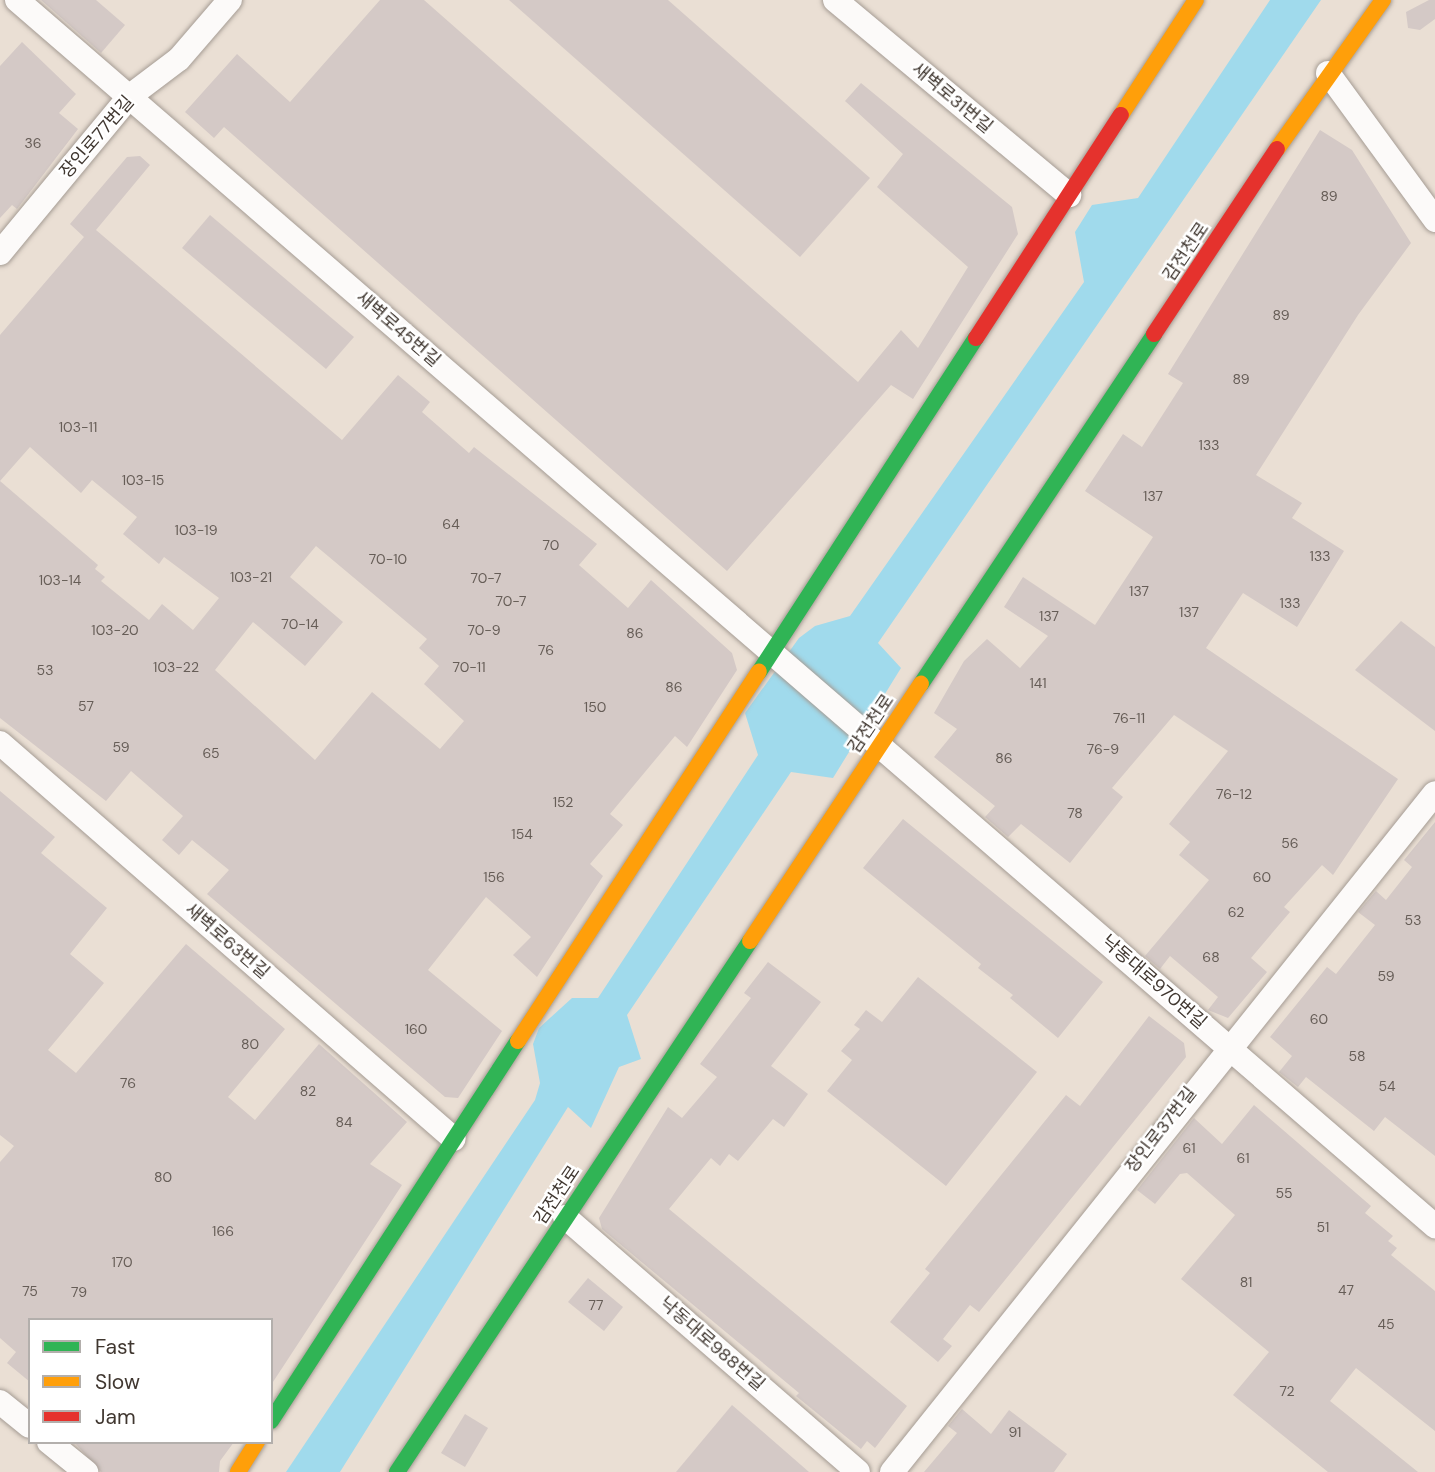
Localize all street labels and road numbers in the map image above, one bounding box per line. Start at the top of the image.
street label: 새벽로31번길 [907,58,997,138]
street label: 장인로77번길 [55,91,139,183]
street label: 감전천로 [1159,219,1213,285]
street label: 새벽로45번길 [351,287,445,371]
street label: 감전천로 [844,691,898,757]
street label: 새벽로63번길 [180,898,274,984]
street label: 낙동대로970번길 [1097,931,1211,1033]
street label: 장인로37번길 [1121,1083,1201,1177]
street label: 감전천로 [530,1162,584,1228]
street label: 낙동대로988번길 [655,1292,769,1396]

